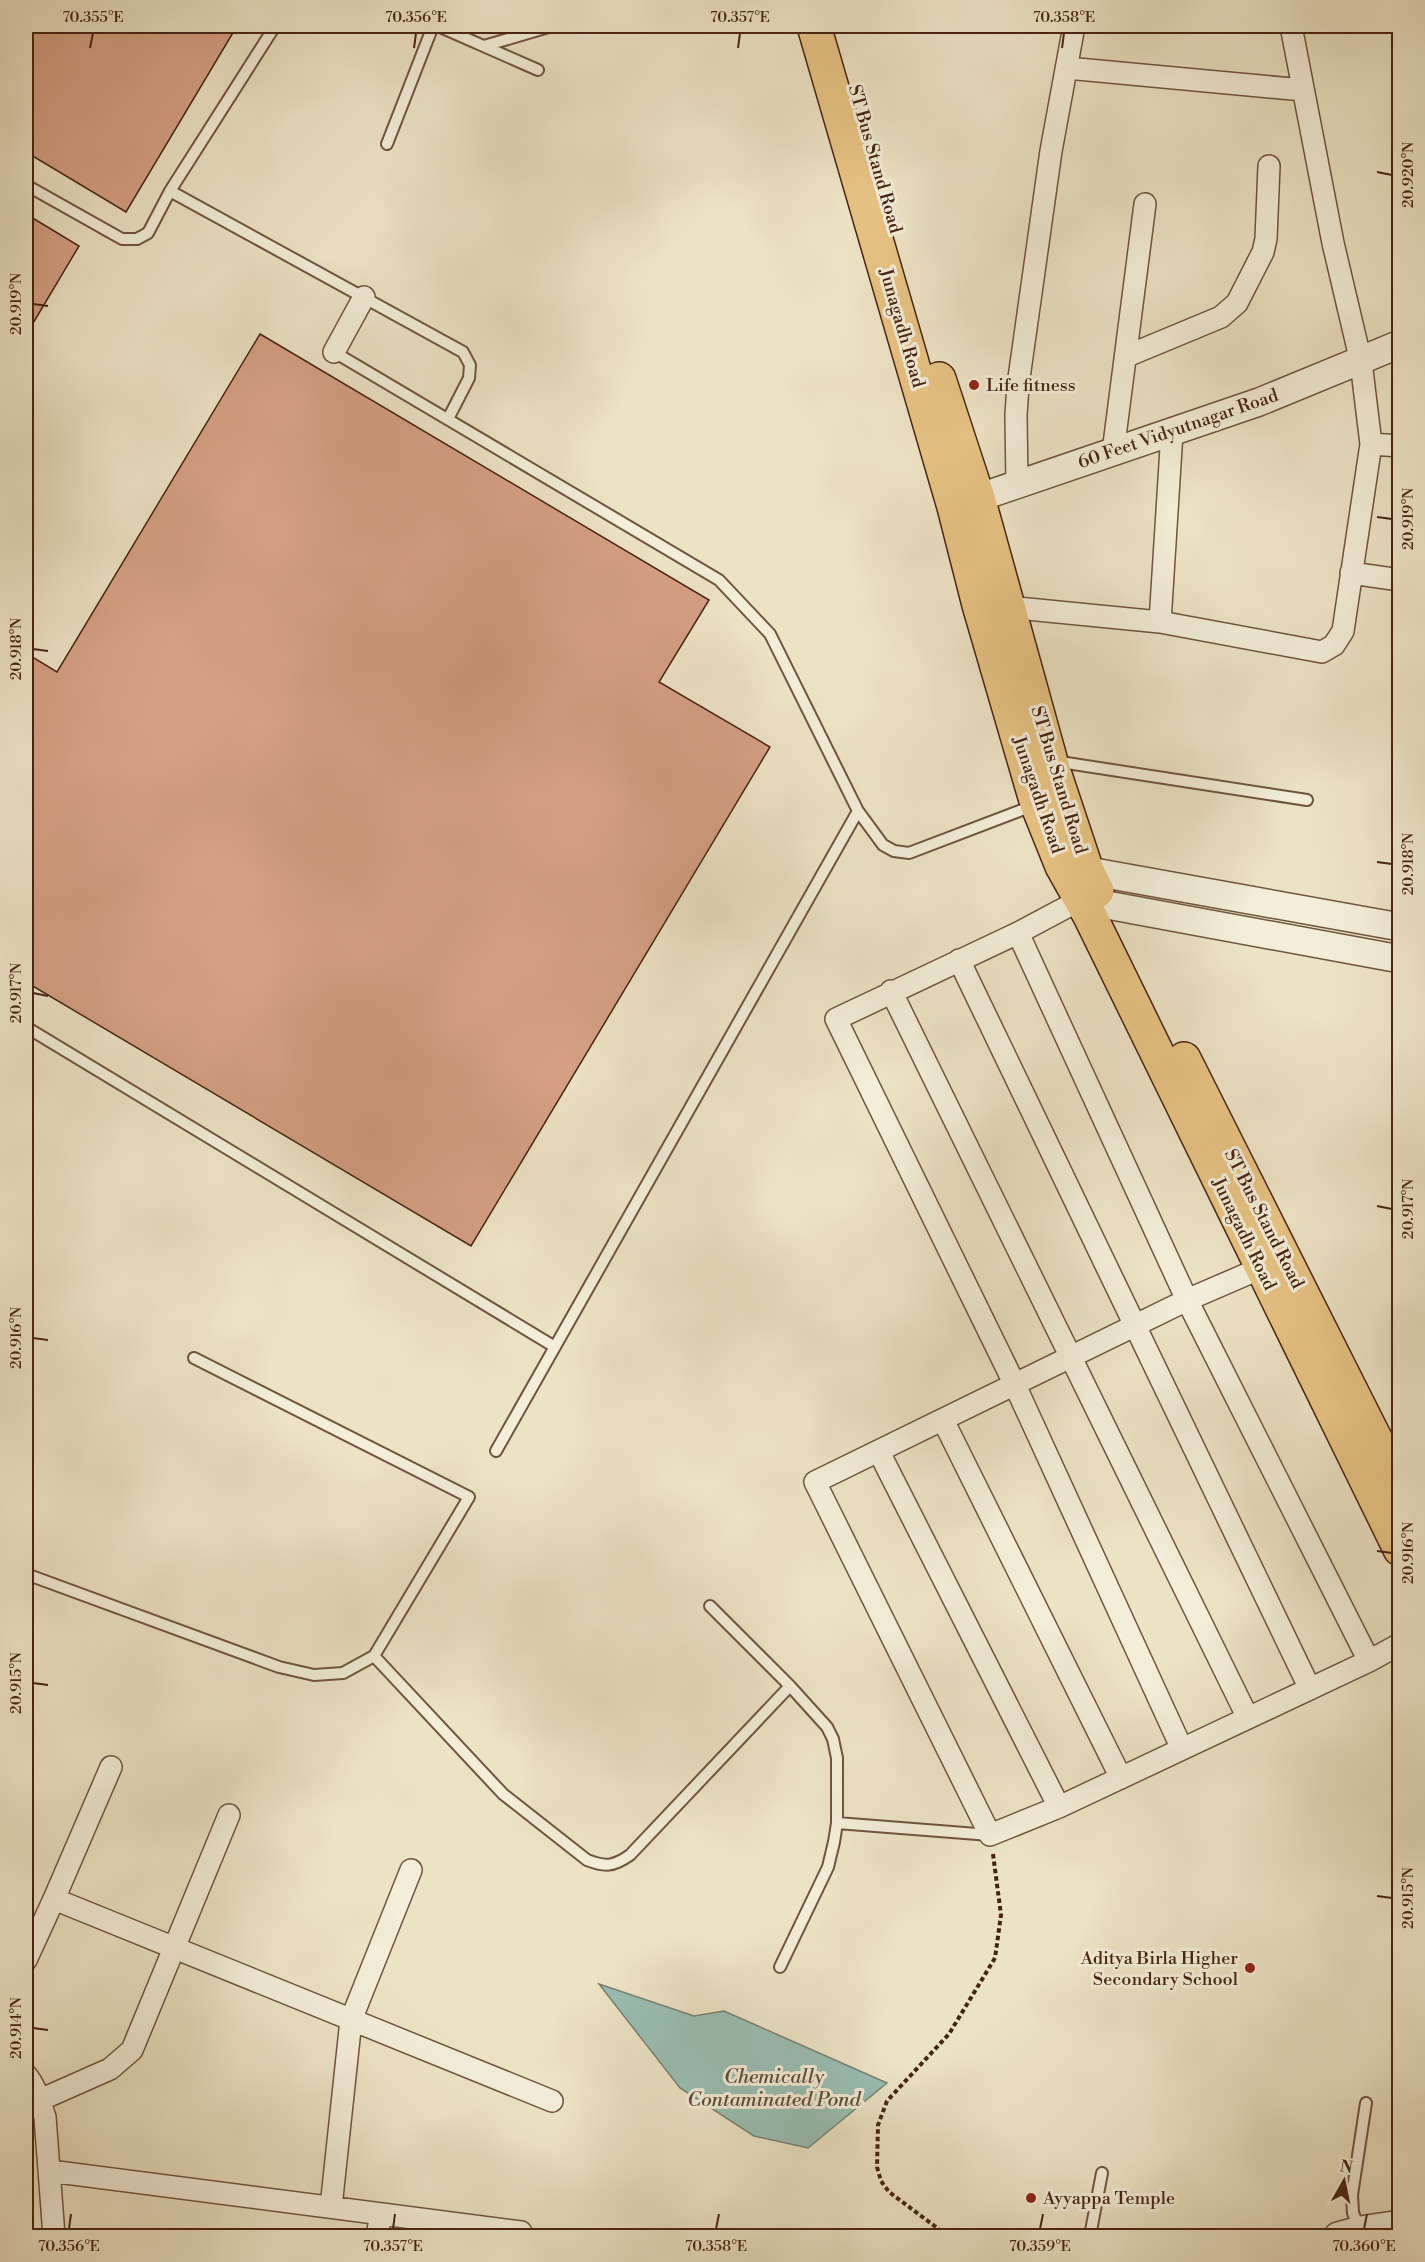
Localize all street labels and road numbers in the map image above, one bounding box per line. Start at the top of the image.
street label: ST Bus Stand Road [843,82,907,237]
street label: Junagadh Road [874,265,930,391]
street label: 60 Feet Vidyutnagar Road [1075,384,1282,474]
street label: ST Bus Stand Road [1026,703,1093,858]
street label: Junagadh Road [1007,732,1069,857]
street label: ST Bus Stand Road [1219,1145,1309,1293]
street label: Junagadh Road [1206,1173,1282,1295]

